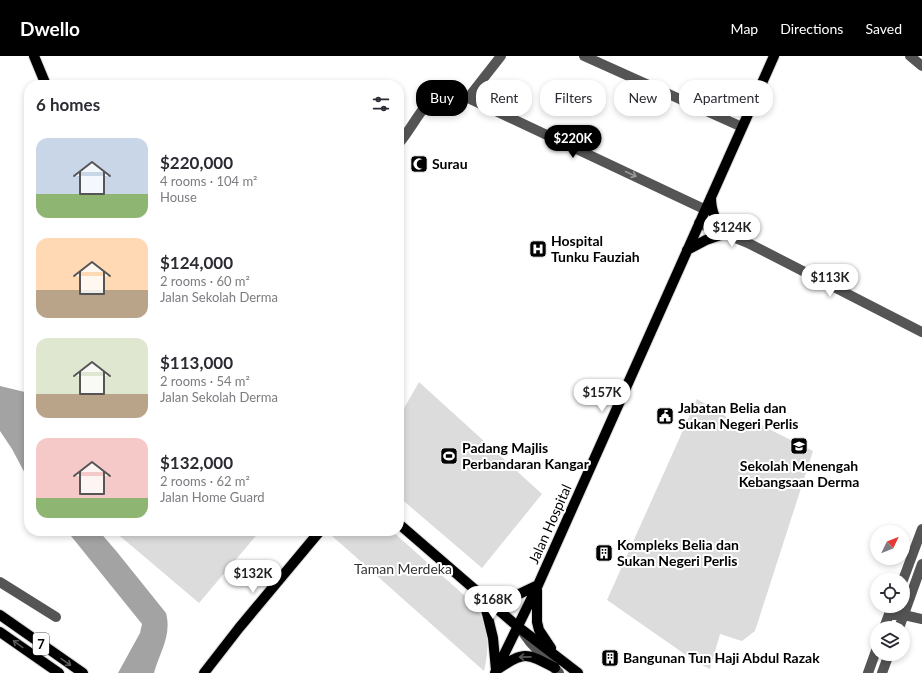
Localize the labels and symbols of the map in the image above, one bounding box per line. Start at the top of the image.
pin: $220K [545,125,601,159]
mosque icon: Surau [409,154,429,174]
place label: Surau [432,155,468,172]
one-way arrow [624,171,636,178]
pin: $124K [704,214,760,248]
place label: Hospital Tunku Fauziah [551,232,640,265]
hospital icon: Hospital Tunku Fauziah [528,239,548,259]
pin: $113K [802,264,858,298]
pin: $157K [574,379,630,413]
place label: Jabatan Belia dan Sukan Negeri Perlis [678,399,799,432]
public building icon: Jabatan Belia dan Sukan Negeri Perlis [655,406,675,426]
school or university icon: Sekolah Menengah Kebangsaan Derma [789,436,809,456]
place label: Padang Majlis Perbandaran Kangar [462,439,590,472]
sports icon: Padang Majlis Perbandaran Kangar [439,446,459,466]
place label: Sekolah Menengah Kebangsaan Derma [739,457,859,490]
street label: Jalan Hospital [524,481,575,566]
north arrow [870,525,910,565]
place label: Kompleks Belia dan Sukan Negeri Perlis [617,536,739,569]
building icon: Kompleks Belia dan Sukan Negeri Perlis [594,543,614,563]
pin: $132K [225,560,281,594]
park label: Taman Merdeka [354,560,452,577]
pin: $168K [465,586,521,620]
road number: 7 [33,633,49,655]
one-way arrow [13,640,24,648]
building icon: Bangunan Tun Haji Abdul Razak [600,648,620,668]
place label: Bangunan Tun Haji Abdul Razak [623,649,820,666]
one-way arrow [518,653,531,661]
one-way arrow [61,657,72,666]

